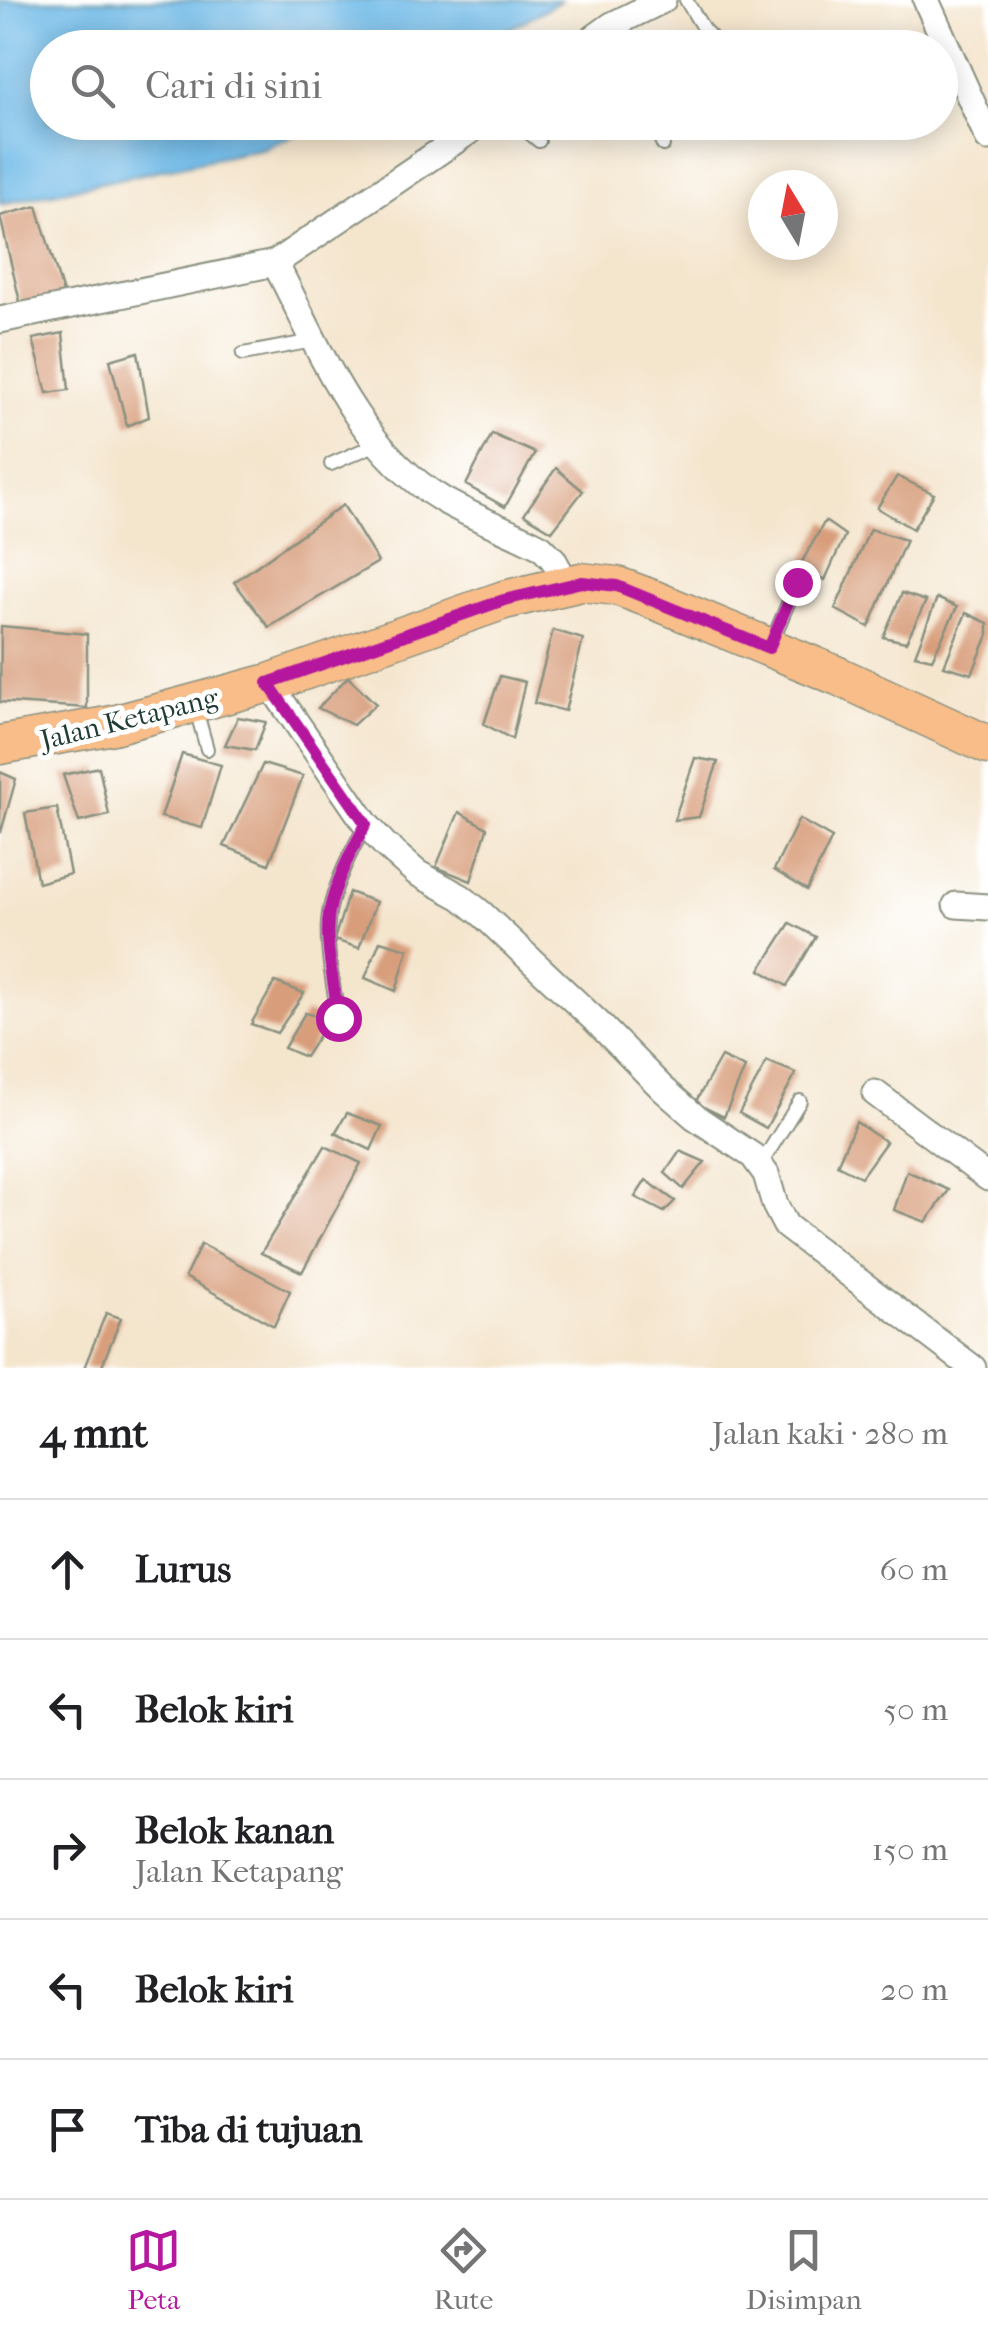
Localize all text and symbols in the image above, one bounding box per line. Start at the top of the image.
search box [30,30,958,140]
icon: search [65,58,120,113]
text: Cari di sini [145,63,322,108]
north arrow [748,170,838,260]
route end [775,560,821,606]
street label: Jalan Ketapang [35,680,222,757]
route start [316,996,362,1042]
text: 4 mnt [40,1409,148,1458]
text: Jalan kaki · 280 m [712,1415,948,1452]
icon: ahead [40,1542,95,1597]
text: Lurus [135,1547,231,1592]
text: 60 m [880,1551,948,1588]
icon: left [40,1682,95,1737]
text: Belok kiri [135,1687,294,1732]
text: 50 m [883,1691,948,1728]
text: Belok kanan [135,1808,334,1853]
icon: right [40,1822,95,1877]
text: 150 m [872,1831,948,1868]
text: Jalan Ketapang [135,1853,343,1890]
icon: left [40,1962,95,2017]
text: Belok kiri [135,1967,294,2012]
text: 20 m [880,1971,948,2008]
icon: arrive [40,2102,95,2157]
text: Tiba di tujuan [135,2107,362,2152]
tab: Peta [126,2223,181,2316]
tab: Rute [434,2223,493,2316]
tab: Disimpan [746,2223,862,2316]

